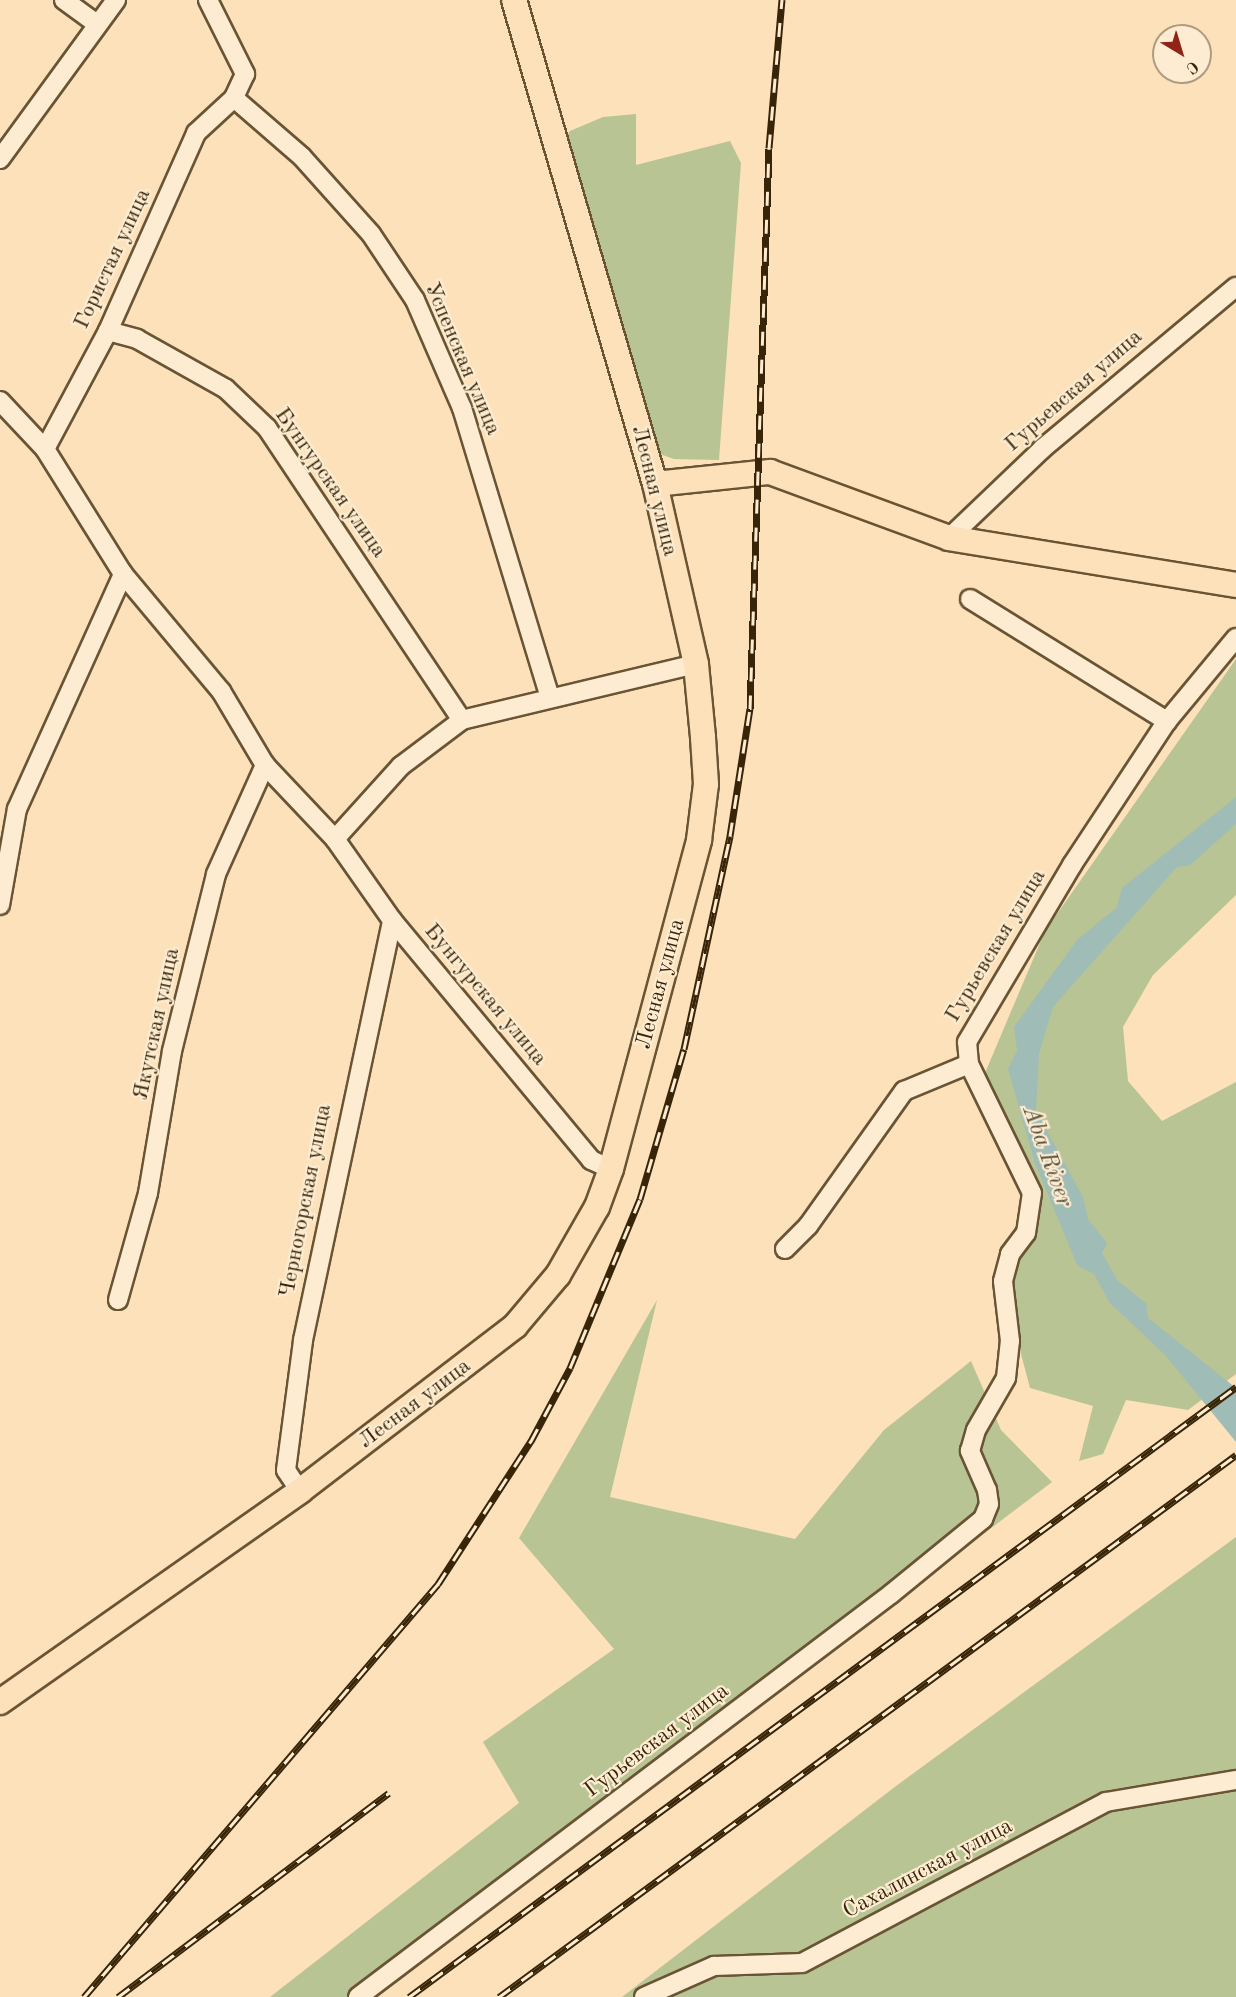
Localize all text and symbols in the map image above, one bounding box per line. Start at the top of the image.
north arrow [1152,24,1212,84]
text: С [1183,57,1201,76]
street label: Гористая улица [69,185,157,333]
street label: Успенская улица [418,279,506,439]
street label: Гурьевская улица [1000,324,1148,458]
street label: Бунгурская улица [268,403,392,563]
street label: Лесная улица [625,423,683,559]
street label: Гурьевская улица [940,865,1052,1027]
street label: Лесная улица [631,916,691,1052]
street label: Бунгурская улица [418,919,552,1071]
street label: Якутская улица [128,945,186,1103]
street label: Черногорская улица [274,1102,338,1300]
water label: Aba River [1014,1103,1078,1211]
street label: Лесная улица [354,1353,476,1455]
street label: Гурьевская улица [580,1678,734,1804]
street label: Сахалинская улица [839,1813,1017,1925]

